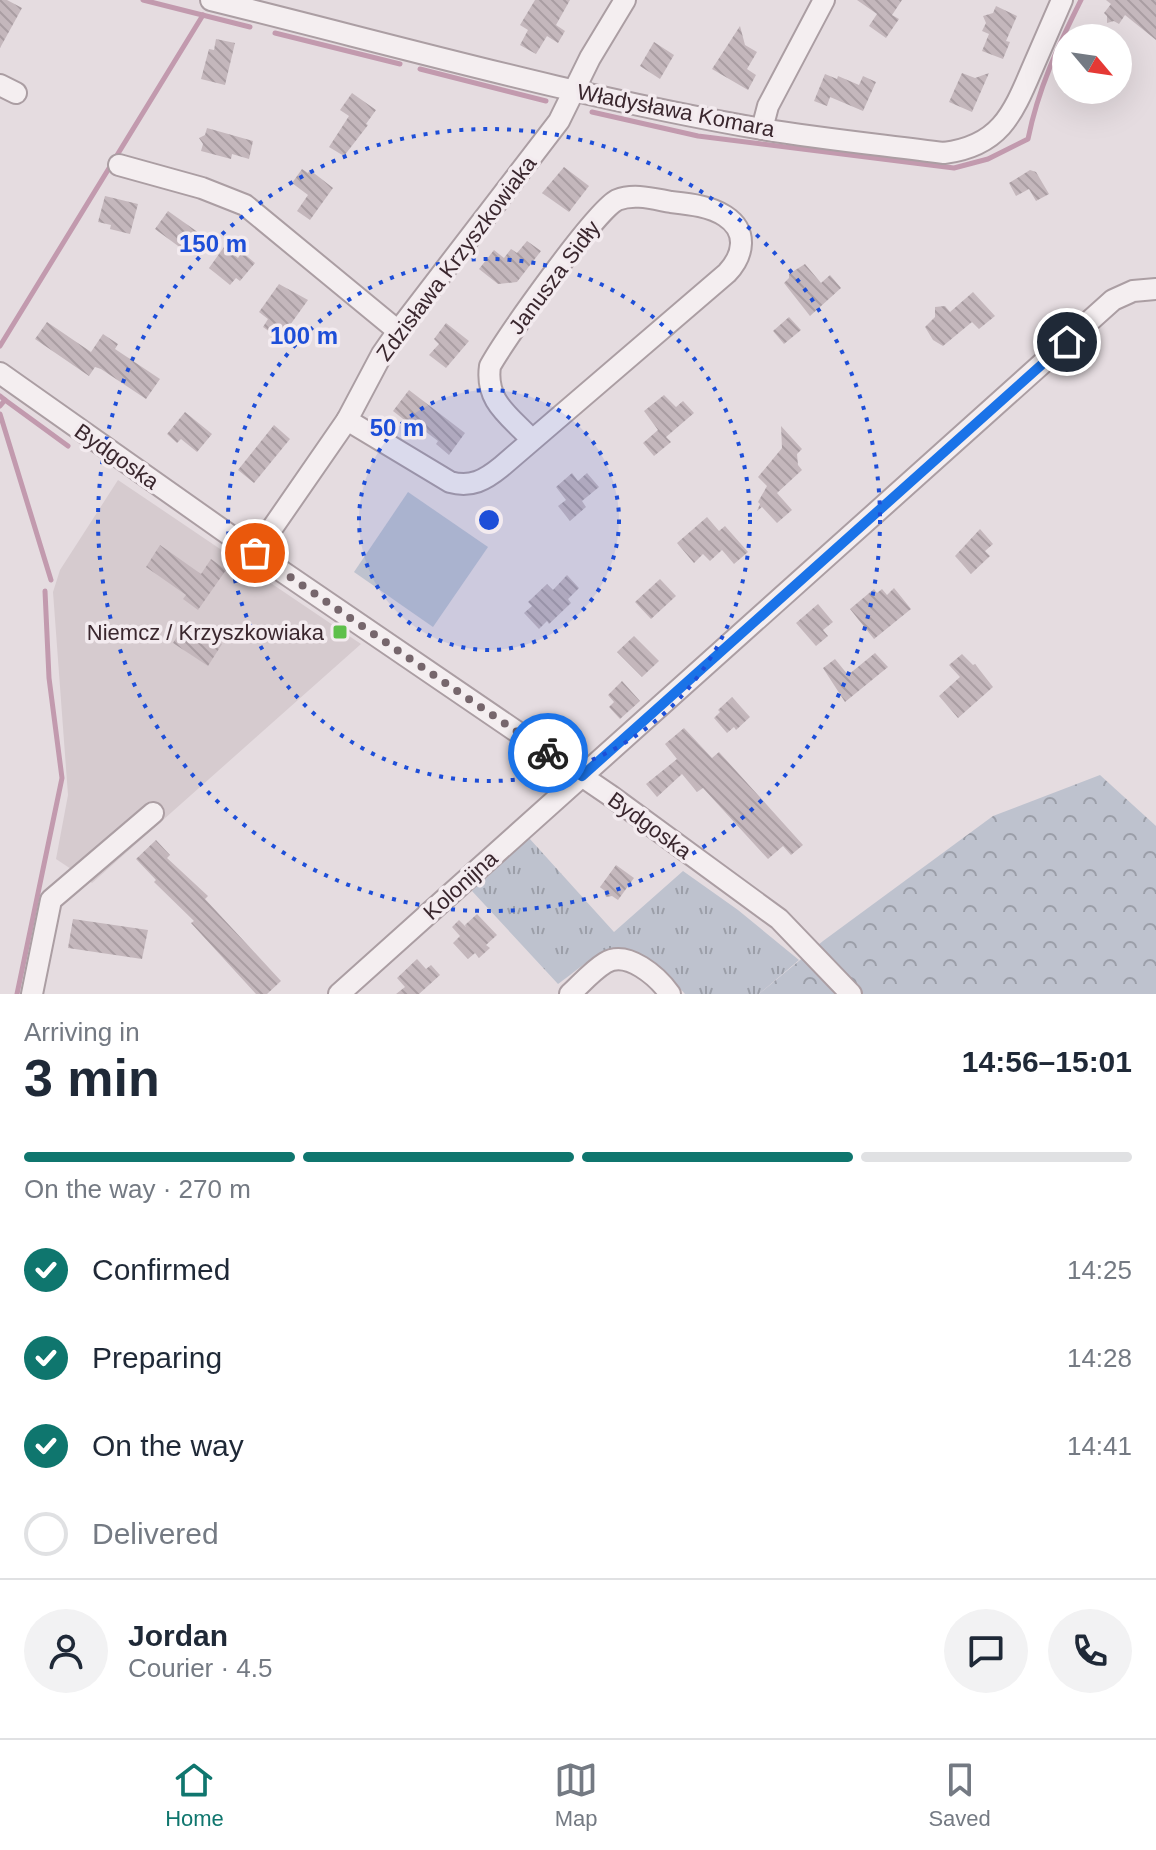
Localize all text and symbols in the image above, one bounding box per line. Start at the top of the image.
north arrow [1052,24,1132,104]
map controls [1052,24,1132,104]
street label: Władysława Komara [575,79,777,142]
street label: Zdzisława Krzyszkowiaka [371,151,542,365]
street label: Janusza Sidły [504,216,605,339]
text: 150 m [179,230,247,257]
pin [1033,308,1101,376]
icon: home [1045,320,1089,364]
text: 100 m [270,322,338,349]
text: 50 m [370,414,424,441]
street label: Bydgoska [70,418,164,495]
centre of rings [475,506,503,534]
pin [221,519,289,587]
icon: bag [233,531,277,575]
place label: Niemcz / Krzyszkowiaka [87,620,325,645]
marker: Niemcz / Krzyszkowiaka [331,623,349,641]
courier [508,713,588,793]
icon: bike [526,731,570,775]
street label: Bydgoska [603,787,697,864]
street label: Kolonijna [418,845,503,925]
text: Arriving in [24,1017,140,1047]
text: 14:56–15:01 [962,1045,1132,1078]
text: 3 min [24,1049,160,1107]
text: On the way · 270 m [24,1174,251,1204]
icon: check [24,1248,68,1292]
text: Confirmed [92,1253,230,1286]
text: 14:25 [1067,1255,1132,1285]
icon: check [24,1336,68,1380]
text: Preparing [92,1341,222,1374]
text: 14:28 [1067,1343,1132,1373]
icon: check [24,1424,68,1468]
text: On the way [92,1429,244,1462]
text: 14:41 [1067,1431,1132,1461]
text: Delivered [92,1517,219,1550]
button: person [24,1609,108,1693]
button: chat [944,1609,1028,1693]
button: phone [1048,1609,1132,1693]
text: Jordan [128,1619,228,1652]
text: Courier · 4.5 [128,1653,273,1683]
tab: Home [165,1758,224,1832]
tab: Map [554,1758,598,1832]
tab: Saved [928,1758,991,1832]

